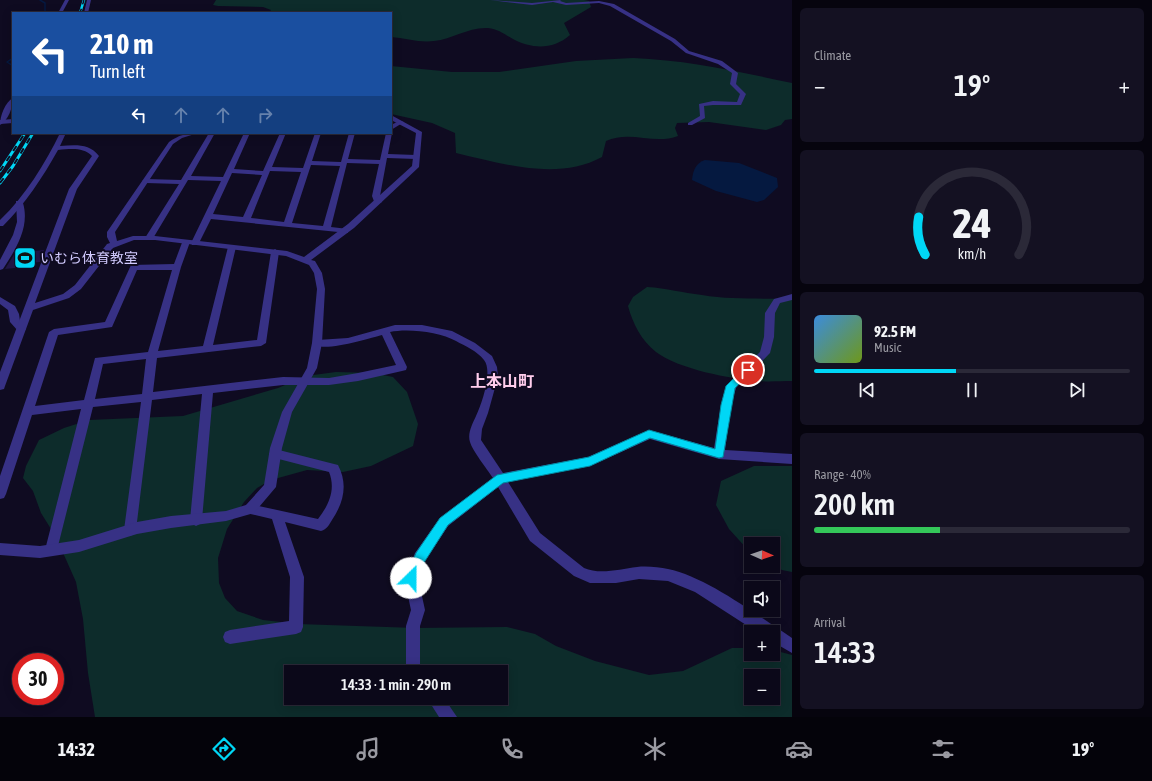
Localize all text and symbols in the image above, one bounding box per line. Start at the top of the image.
icon: left [24,28,76,80]
text: 210 m [90,28,153,60]
text: Climate [814,48,851,63]
text: Turn left [90,61,145,82]
text: 19° [954,68,990,102]
text: − [814,72,825,98]
text: + [1119,72,1130,98]
icon: left [128,104,150,126]
icon: ahead [170,104,192,126]
icon: ahead [212,104,234,126]
icon: right [254,104,276,126]
text: 24 [952,198,992,246]
sports icon: いむら体育教室 [12,245,38,271]
text: km/h [958,245,986,261]
place label: いむら体育教室 [40,250,138,266]
text: 92.5 FM [874,323,916,340]
text: Music [874,340,901,355]
pin [731,353,765,387]
icon: arrive [737,359,759,381]
district label: 上本山町 [470,372,534,390]
icon: previous [856,379,878,401]
icon: pause [961,379,983,401]
icon: next [1066,379,1088,401]
text: Range · 40% [814,467,871,482]
text: 200 km [814,487,895,521]
north arrow [744,537,780,573]
map controls [744,537,780,705]
position arrow [390,557,432,599]
button: sound [744,581,780,617]
text: Arrival [814,615,846,630]
button: + [744,625,780,661]
text: 14:33 [814,635,876,669]
speed limit sign: 30 [12,653,64,705]
button: − [744,669,780,705]
text: 14:33 · 1 min · 290 m [341,676,451,693]
icon: directions [210,735,238,763]
icon: music [354,735,382,763]
icon: phone [498,735,526,763]
icon: climate [641,735,669,763]
icon: car [785,735,813,763]
icon: filters [929,735,957,763]
text: 14:32 [58,739,95,760]
text: 19° [1072,739,1094,760]

